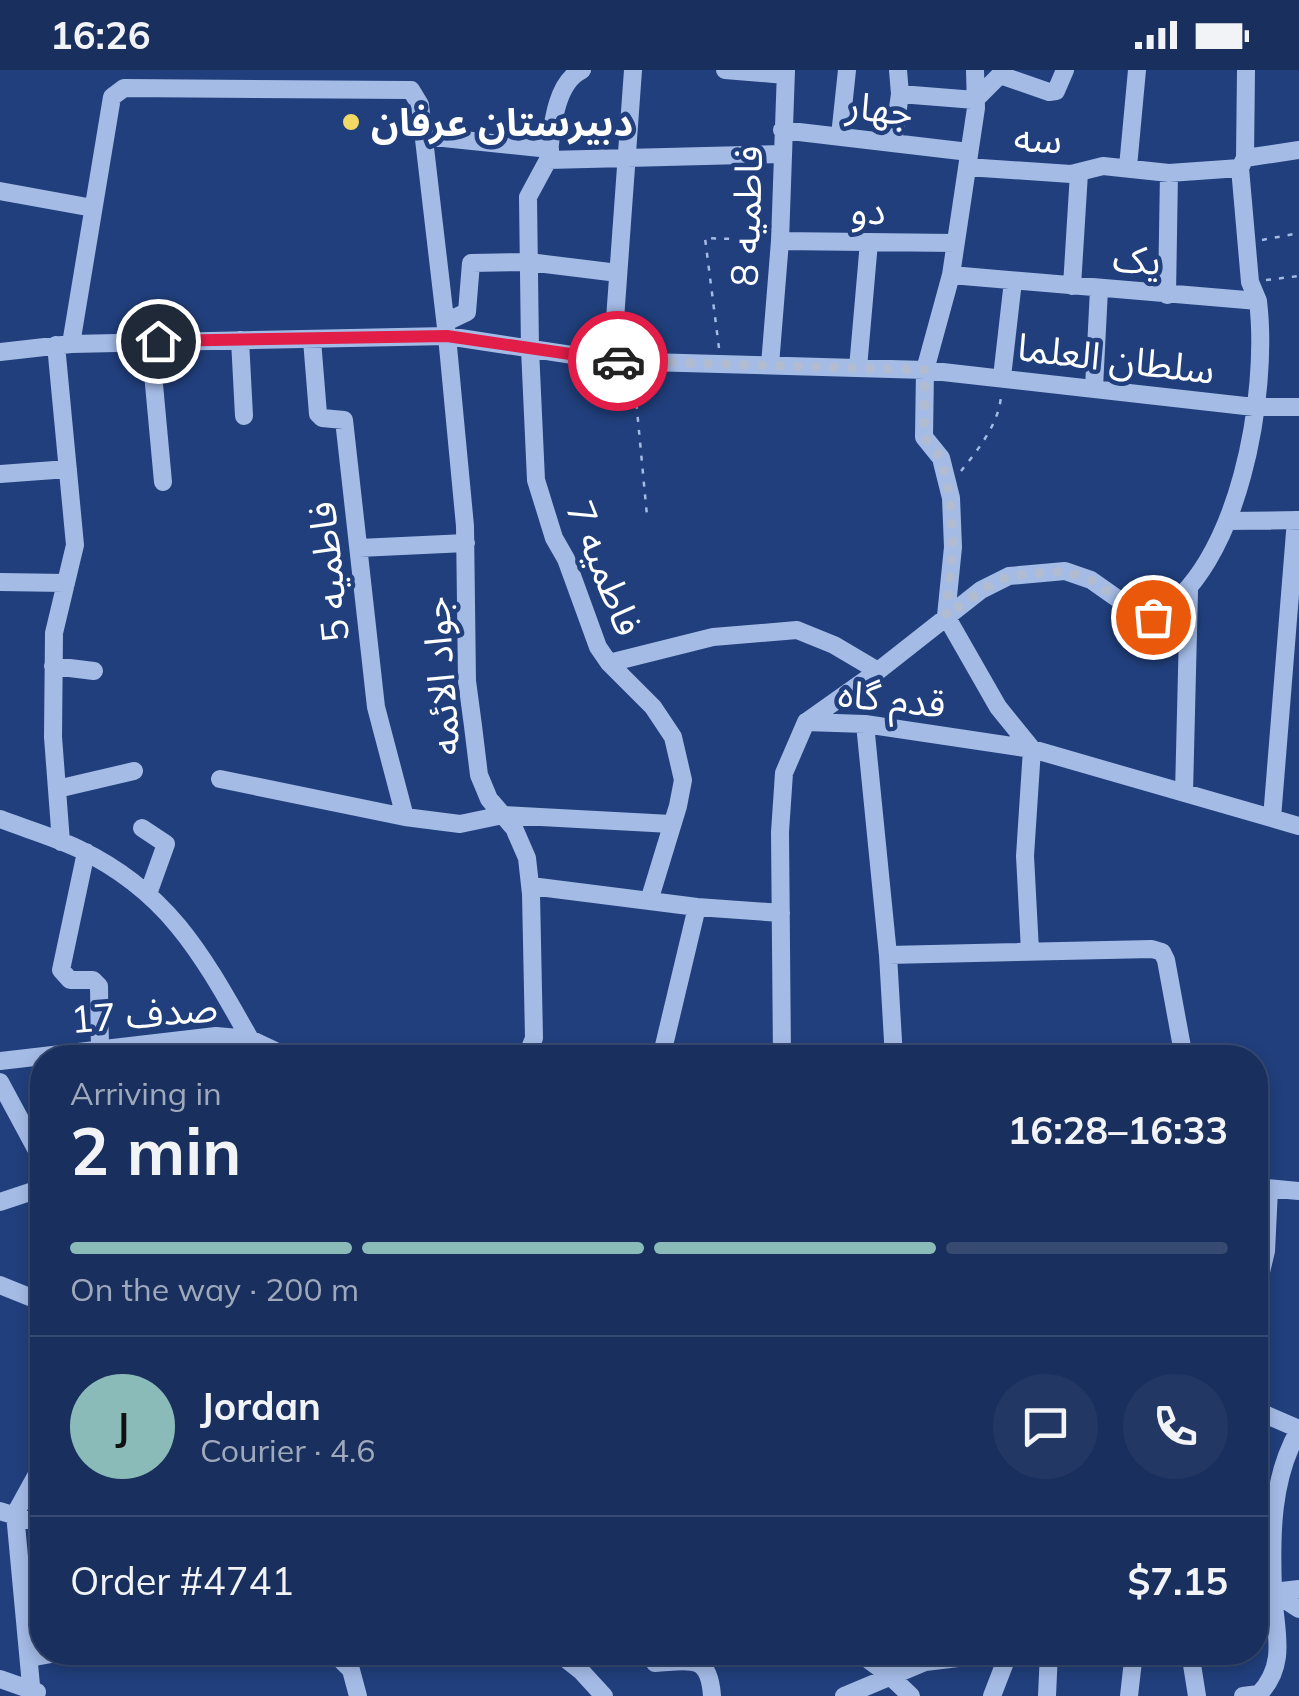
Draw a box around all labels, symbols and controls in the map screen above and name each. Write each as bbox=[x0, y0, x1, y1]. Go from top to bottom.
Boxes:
text: 16:26 bbox=[50, 11, 151, 59]
street label: جهار bbox=[843, 80, 916, 136]
place label: دبیرستان عرفان bbox=[371, 98, 633, 146]
marker: دبیرستان عرفان bbox=[340, 111, 362, 133]
street label: سه bbox=[1013, 113, 1063, 163]
street label: فاطمیه 8 bbox=[720, 145, 772, 287]
street label: دو bbox=[850, 186, 886, 234]
street label: یک bbox=[1111, 233, 1163, 285]
pin bbox=[116, 299, 201, 384]
courier bbox=[568, 311, 668, 411]
icon: home bbox=[131, 314, 186, 369]
street label: سلطان العلما bbox=[1015, 322, 1217, 394]
icon: car bbox=[591, 334, 646, 389]
street label: فاطمیه 7 bbox=[556, 494, 654, 642]
street label: فاطمیه 5 bbox=[297, 499, 359, 645]
pin bbox=[1111, 575, 1196, 660]
icon: bag bbox=[1126, 590, 1181, 645]
street label: جواد الائمه bbox=[411, 595, 469, 757]
street label: قدم گاه bbox=[835, 669, 948, 733]
street label: صدف 17 bbox=[68, 983, 220, 1043]
text: Arriving in bbox=[70, 1073, 222, 1113]
text: 16:28–16:33 bbox=[1008, 1106, 1228, 1154]
text: 2 min bbox=[70, 1110, 241, 1191]
text: On the way · 200 m bbox=[70, 1269, 359, 1309]
button: chat bbox=[993, 1374, 1098, 1479]
button: phone bbox=[1123, 1374, 1228, 1479]
text: Jordan bbox=[200, 1382, 321, 1430]
text: J bbox=[116, 1402, 129, 1450]
text: Courier · 4.6 bbox=[200, 1430, 376, 1470]
text: Order #4741 bbox=[70, 1557, 294, 1605]
text: $7.15 bbox=[1127, 1557, 1228, 1605]

